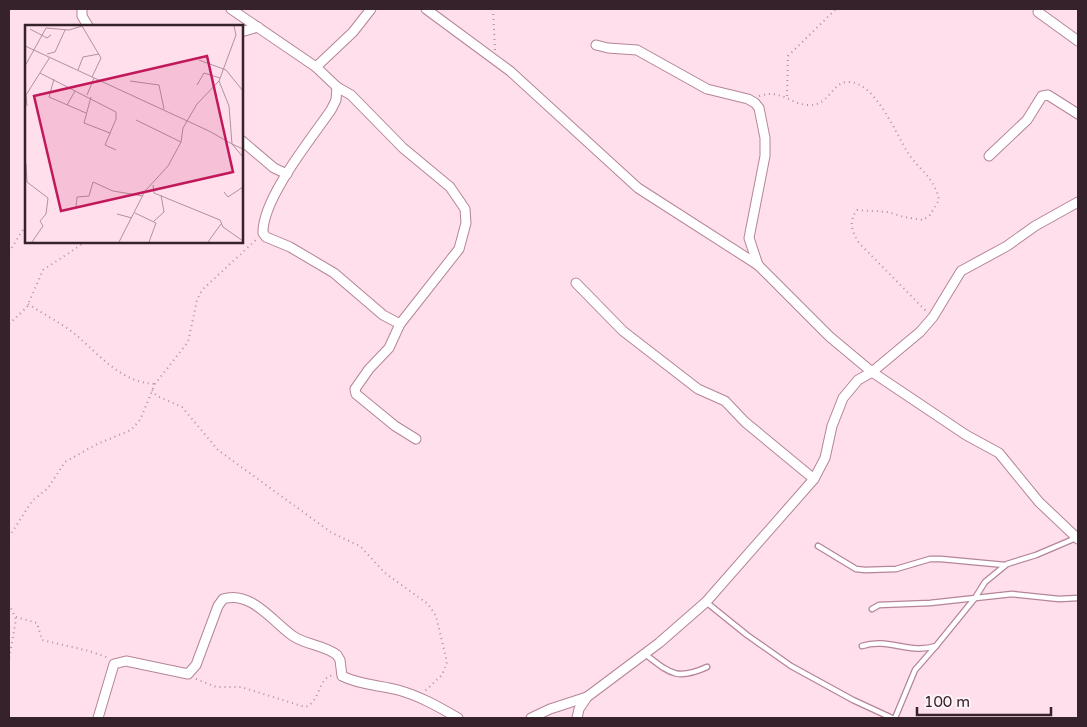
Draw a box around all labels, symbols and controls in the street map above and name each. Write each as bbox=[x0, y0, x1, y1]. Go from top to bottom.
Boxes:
inset map bbox=[25, 25, 242, 242]
scale bar bbox=[917, 684, 1051, 716]
text: 100 m bbox=[924, 693, 970, 711]

